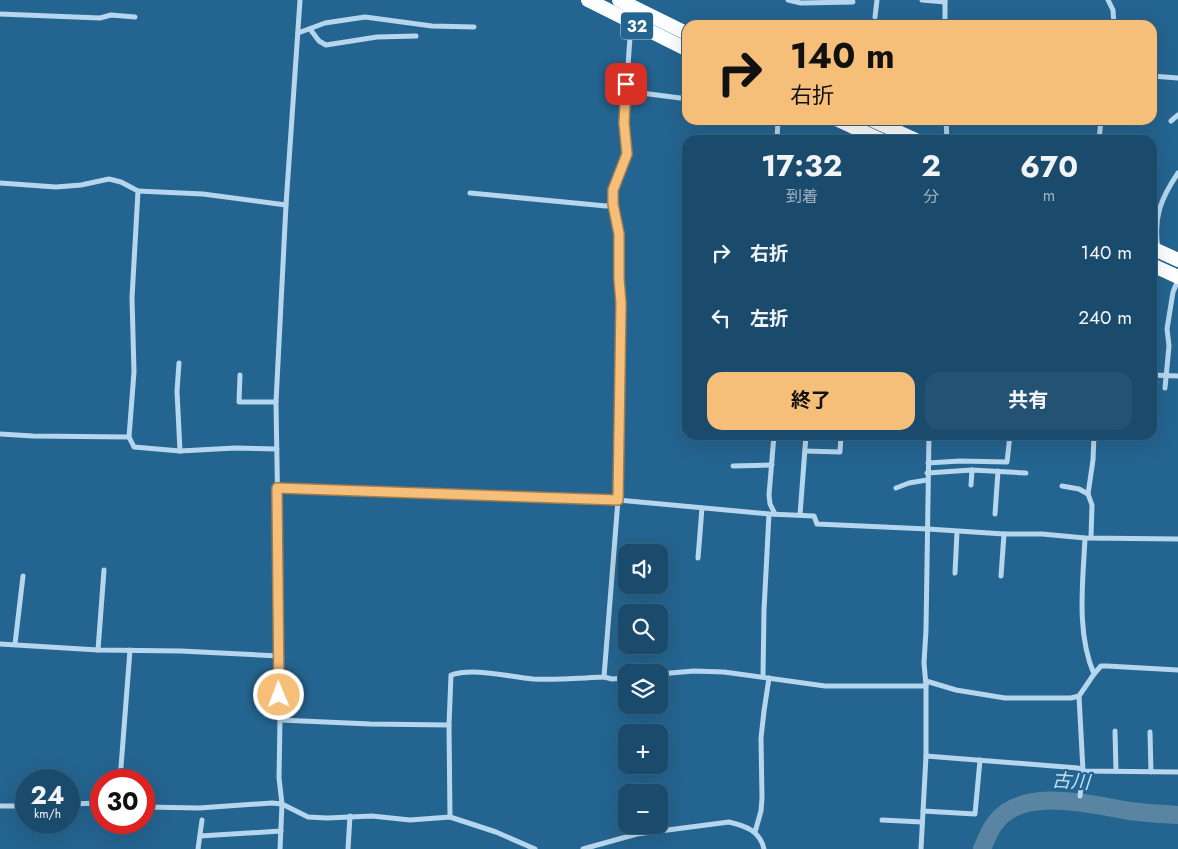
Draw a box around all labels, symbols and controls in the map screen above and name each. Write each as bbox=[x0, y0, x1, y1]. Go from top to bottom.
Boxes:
road number: 32 bbox=[621, 12, 653, 40]
text: 140 m bbox=[790, 31, 895, 81]
icon: right bbox=[707, 40, 772, 105]
pin bbox=[605, 63, 647, 105]
icon: arrive bbox=[612, 70, 640, 98]
text: 右折 bbox=[790, 79, 834, 111]
text: 17:32 bbox=[761, 144, 842, 187]
text: 2 bbox=[921, 144, 941, 187]
text: 670 bbox=[1020, 145, 1078, 188]
text: m bbox=[1043, 184, 1055, 207]
text: 到着 bbox=[786, 185, 818, 208]
text: 分 bbox=[923, 185, 939, 208]
icon: right bbox=[707, 239, 735, 267]
text: 140 m bbox=[1080, 239, 1132, 266]
text: 右折 bbox=[750, 240, 788, 267]
icon: left bbox=[707, 304, 735, 332]
text: 240 m bbox=[1078, 304, 1132, 331]
text: 左折 bbox=[750, 305, 788, 332]
button: 終了 bbox=[707, 372, 915, 430]
button: 共有 bbox=[925, 372, 1132, 430]
map controls bbox=[618, 544, 668, 834]
button: sound bbox=[618, 544, 668, 594]
button: search bbox=[618, 604, 668, 654]
button: layers bbox=[618, 664, 668, 714]
position arrow bbox=[252, 668, 304, 720]
button: + bbox=[618, 724, 668, 774]
water label: 古川 bbox=[1051, 766, 1093, 796]
speed limit sign: 30 bbox=[90, 769, 155, 834]
text: 24 bbox=[31, 777, 64, 813]
button: − bbox=[618, 784, 668, 834]
text: km/h bbox=[34, 805, 61, 823]

